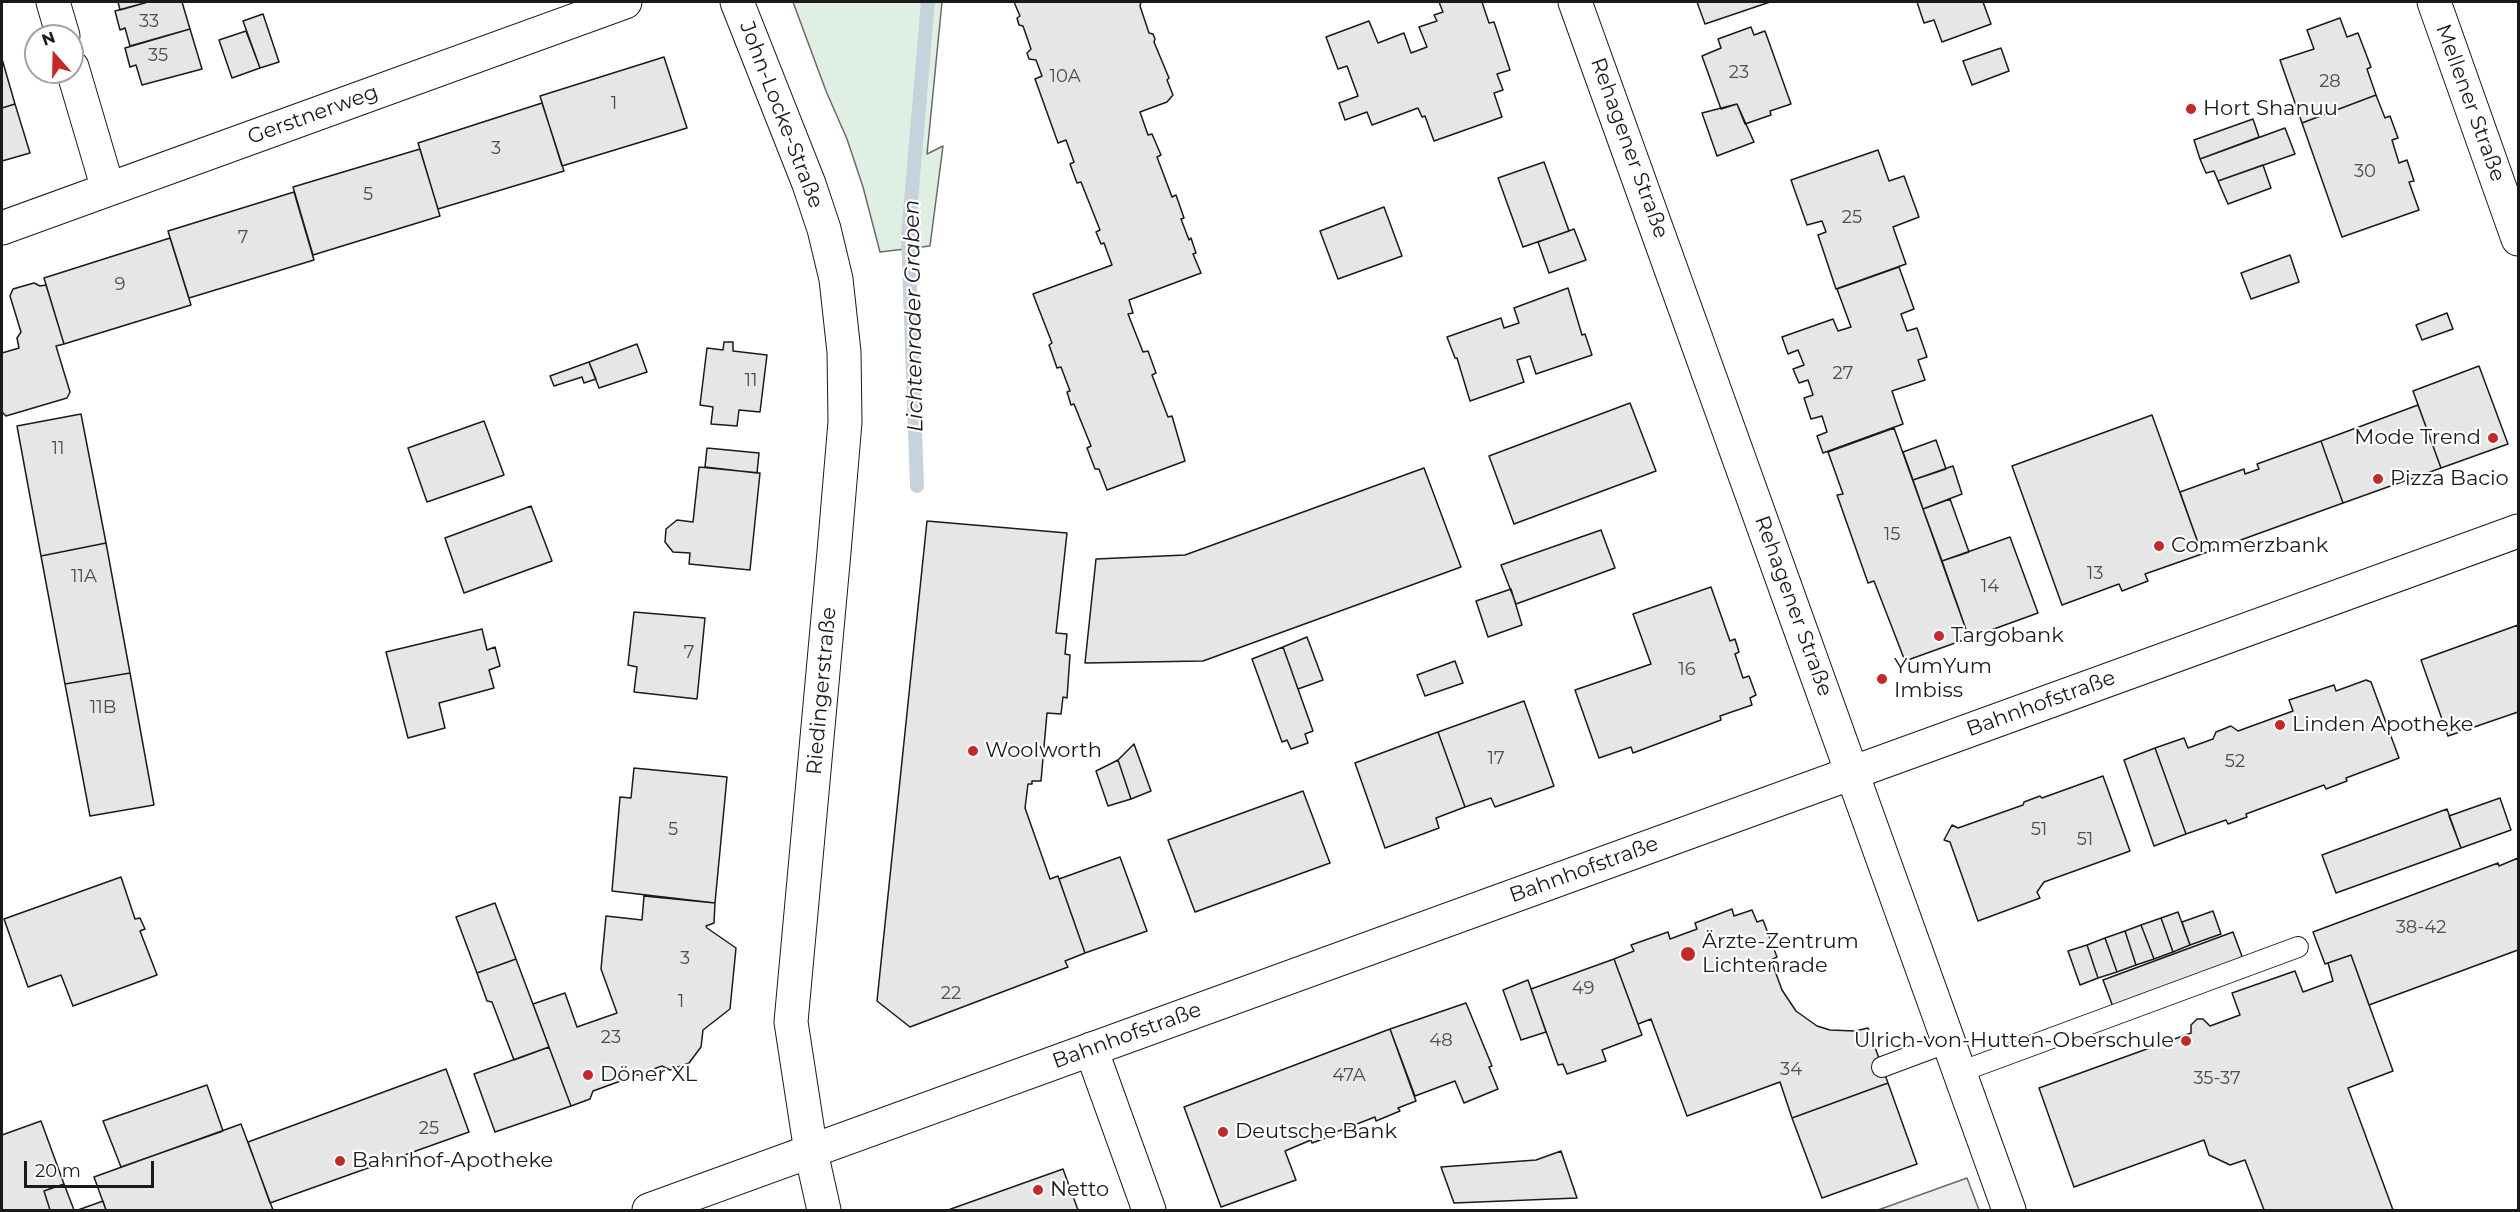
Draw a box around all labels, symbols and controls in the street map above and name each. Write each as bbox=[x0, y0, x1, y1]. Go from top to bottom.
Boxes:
house number: 33 bbox=[139, 11, 159, 33]
street label: John-Locke-Straße bbox=[734, 18, 828, 212]
street label: Mellener Straße bbox=[2430, 21, 2510, 185]
north arrow bbox=[24, 24, 84, 84]
text: N bbox=[39, 27, 58, 50]
house number: 35 bbox=[148, 45, 168, 67]
street label: Rehagener Straße bbox=[1585, 54, 1673, 242]
house number: 23 bbox=[1729, 62, 1749, 84]
house number: 10A bbox=[1049, 66, 1081, 88]
house number: 28 bbox=[2319, 71, 2341, 93]
street label: Gerstnerweg bbox=[244, 80, 382, 150]
house number: 1 bbox=[611, 93, 617, 115]
place label: Hort Shanuu bbox=[2203, 96, 2338, 122]
marker: Hort Shanuu bbox=[2184, 102, 2198, 116]
house number: 3 bbox=[491, 138, 501, 160]
house number: 30 bbox=[2354, 161, 2376, 183]
house number: 5 bbox=[363, 184, 373, 206]
water label: Lichtenrader Graben bbox=[899, 200, 929, 432]
house number: 25 bbox=[1842, 207, 1862, 229]
house number: 7 bbox=[238, 227, 248, 249]
house number: 9 bbox=[115, 274, 125, 296]
house number: 27 bbox=[1833, 363, 1853, 385]
house number: 11 bbox=[745, 370, 757, 392]
place label: Mode Trend bbox=[2354, 425, 2481, 451]
marker: Mode Trend bbox=[2486, 431, 2500, 445]
house number: 11 bbox=[52, 438, 64, 460]
place label: Pizza Bacio bbox=[2390, 466, 2509, 492]
marker: Pizza Bacio bbox=[2371, 472, 2385, 486]
street label: Rehagener Straße bbox=[1749, 512, 1837, 700]
house number: 15 bbox=[1884, 524, 1900, 546]
place label: Commerzbank bbox=[2171, 533, 2328, 559]
marker: Commerzbank bbox=[2152, 539, 2166, 553]
house number: 13 bbox=[2087, 563, 2103, 585]
house number: 11A bbox=[71, 566, 97, 588]
house number: 14 bbox=[1981, 576, 1999, 598]
street label: Riedingerstraße bbox=[802, 606, 842, 776]
place label: Targobank bbox=[1951, 623, 2064, 649]
marker: Targobank bbox=[1932, 629, 1946, 643]
house number: 7 bbox=[684, 642, 694, 664]
place label: YumYum Imbiss bbox=[1894, 654, 1992, 704]
house number: 16 bbox=[1678, 659, 1696, 681]
street label: Bahnhofstraße bbox=[1963, 665, 2119, 743]
marker: YumYum Imbiss bbox=[1875, 672, 1889, 686]
house number: 11B bbox=[90, 697, 116, 719]
place label: Linden Apotheke bbox=[2292, 712, 2474, 738]
marker: Linden Apotheke bbox=[2273, 718, 2287, 732]
place label: Woolworth bbox=[985, 738, 1102, 764]
marker: Woolworth bbox=[966, 744, 980, 758]
house number: 17 bbox=[1487, 748, 1505, 770]
house number: 52 bbox=[2225, 751, 2245, 773]
house number: 5 bbox=[668, 819, 678, 841]
house number: 51 bbox=[2031, 819, 2047, 841]
house number: 51 bbox=[2077, 829, 2093, 851]
street label: Bahnhofstraße bbox=[1506, 831, 1662, 909]
house number: 38-42 bbox=[2396, 917, 2446, 939]
place label: Ärzte-Zentrum Lichtenrade bbox=[1702, 929, 1859, 979]
marker: Ärzte-Zentrum Lichtenrade bbox=[1679, 945, 1697, 963]
house number: 3 bbox=[680, 948, 690, 970]
house number: 49 bbox=[1572, 978, 1594, 1000]
house number: 22 bbox=[941, 983, 961, 1005]
house number: 1 bbox=[678, 991, 684, 1013]
street label: Bahnhofstraße bbox=[1049, 997, 1205, 1075]
house number: 23 bbox=[601, 1027, 621, 1049]
place label: Ulrich-von-Hutten-Oberschule bbox=[1854, 1028, 2174, 1054]
house number: 48 bbox=[1429, 1030, 1453, 1052]
marker: Ulrich-von-Hutten-Oberschule bbox=[2179, 1034, 2193, 1048]
house number: 34 bbox=[1780, 1059, 1802, 1081]
place label: Döner XL bbox=[600, 1062, 697, 1088]
house number: 47A bbox=[1332, 1065, 1366, 1087]
marker: Döner XL bbox=[581, 1068, 595, 1082]
house number: 35-37 bbox=[2193, 1068, 2241, 1090]
house number: 25 bbox=[419, 1118, 439, 1140]
place label: Deutsche Bank bbox=[1235, 1119, 1397, 1145]
marker: Deutsche Bank bbox=[1216, 1125, 1230, 1139]
place label: Bahnhof-Apotheke bbox=[352, 1148, 553, 1174]
scale bar bbox=[27, 1149, 158, 1187]
marker: Bahnhof-Apotheke bbox=[333, 1154, 347, 1168]
text: 20 m bbox=[35, 1160, 81, 1182]
place label: Netto bbox=[1050, 1177, 1109, 1203]
marker: Netto bbox=[1031, 1183, 1045, 1197]

